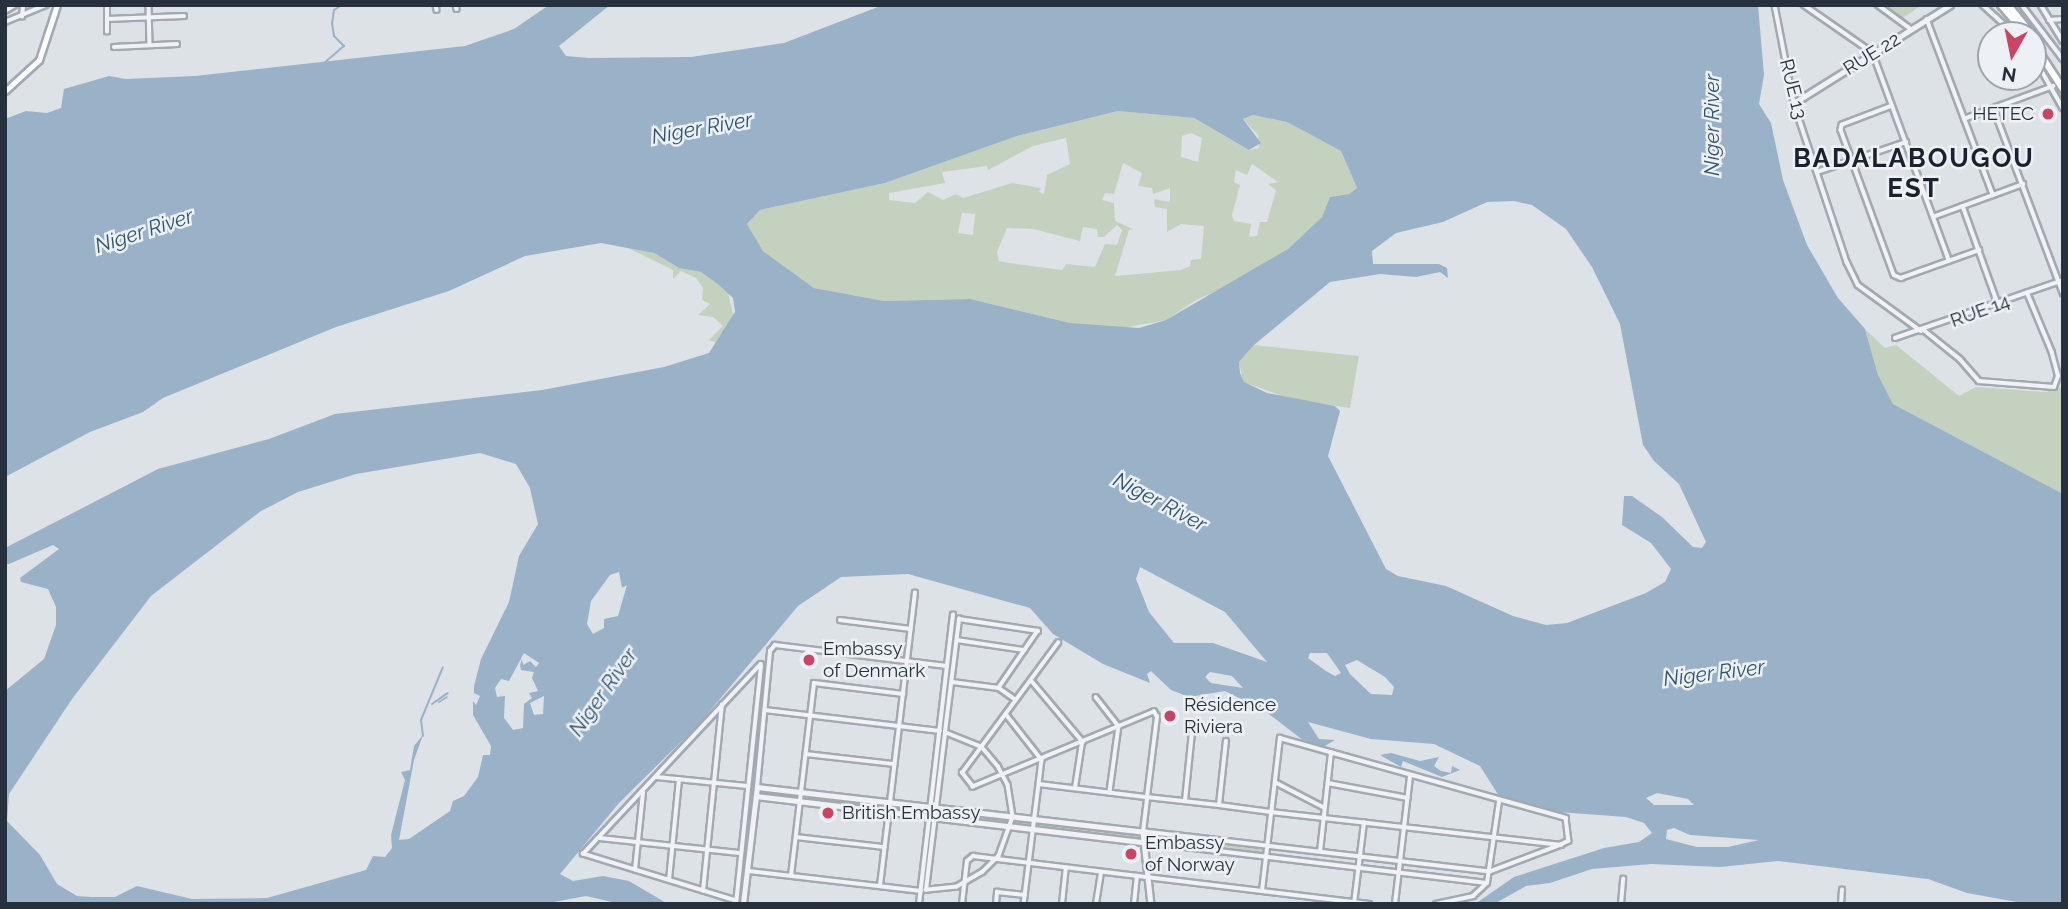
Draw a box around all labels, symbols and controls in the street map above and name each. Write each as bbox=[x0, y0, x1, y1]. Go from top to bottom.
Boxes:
north arrow bbox=[1977, 21, 2047, 91]
street label: RUE 22 bbox=[1839, 28, 1905, 80]
street label: RUE 13 bbox=[1775, 56, 1811, 122]
text: N bbox=[2000, 63, 2018, 87]
water label: Niger River bbox=[1699, 74, 1725, 176]
place label: HETEC bbox=[1972, 103, 2034, 125]
marker: HETEC bbox=[2040, 106, 2056, 122]
water label: Niger River bbox=[649, 107, 755, 149]
district label: BADALABOUGOU EST bbox=[1795, 143, 2033, 204]
water label: Niger River bbox=[91, 203, 197, 259]
street label: RUE 14 bbox=[1947, 290, 2013, 332]
water label: Niger River bbox=[1109, 467, 1211, 537]
place label: Embassy of Denmark bbox=[823, 638, 926, 682]
water label: Niger River bbox=[563, 643, 643, 741]
marker: Embassy of Denmark bbox=[801, 652, 817, 668]
water label: Niger River bbox=[1662, 654, 1766, 692]
place label: Résidence Riviera bbox=[1184, 694, 1276, 738]
marker: Résidence Riviera bbox=[1162, 708, 1178, 724]
place label: British Embassy bbox=[842, 802, 981, 824]
marker: British Embassy bbox=[820, 805, 836, 821]
place label: Embassy of Norway bbox=[1145, 832, 1235, 876]
marker: Embassy of Norway bbox=[1123, 846, 1139, 862]

